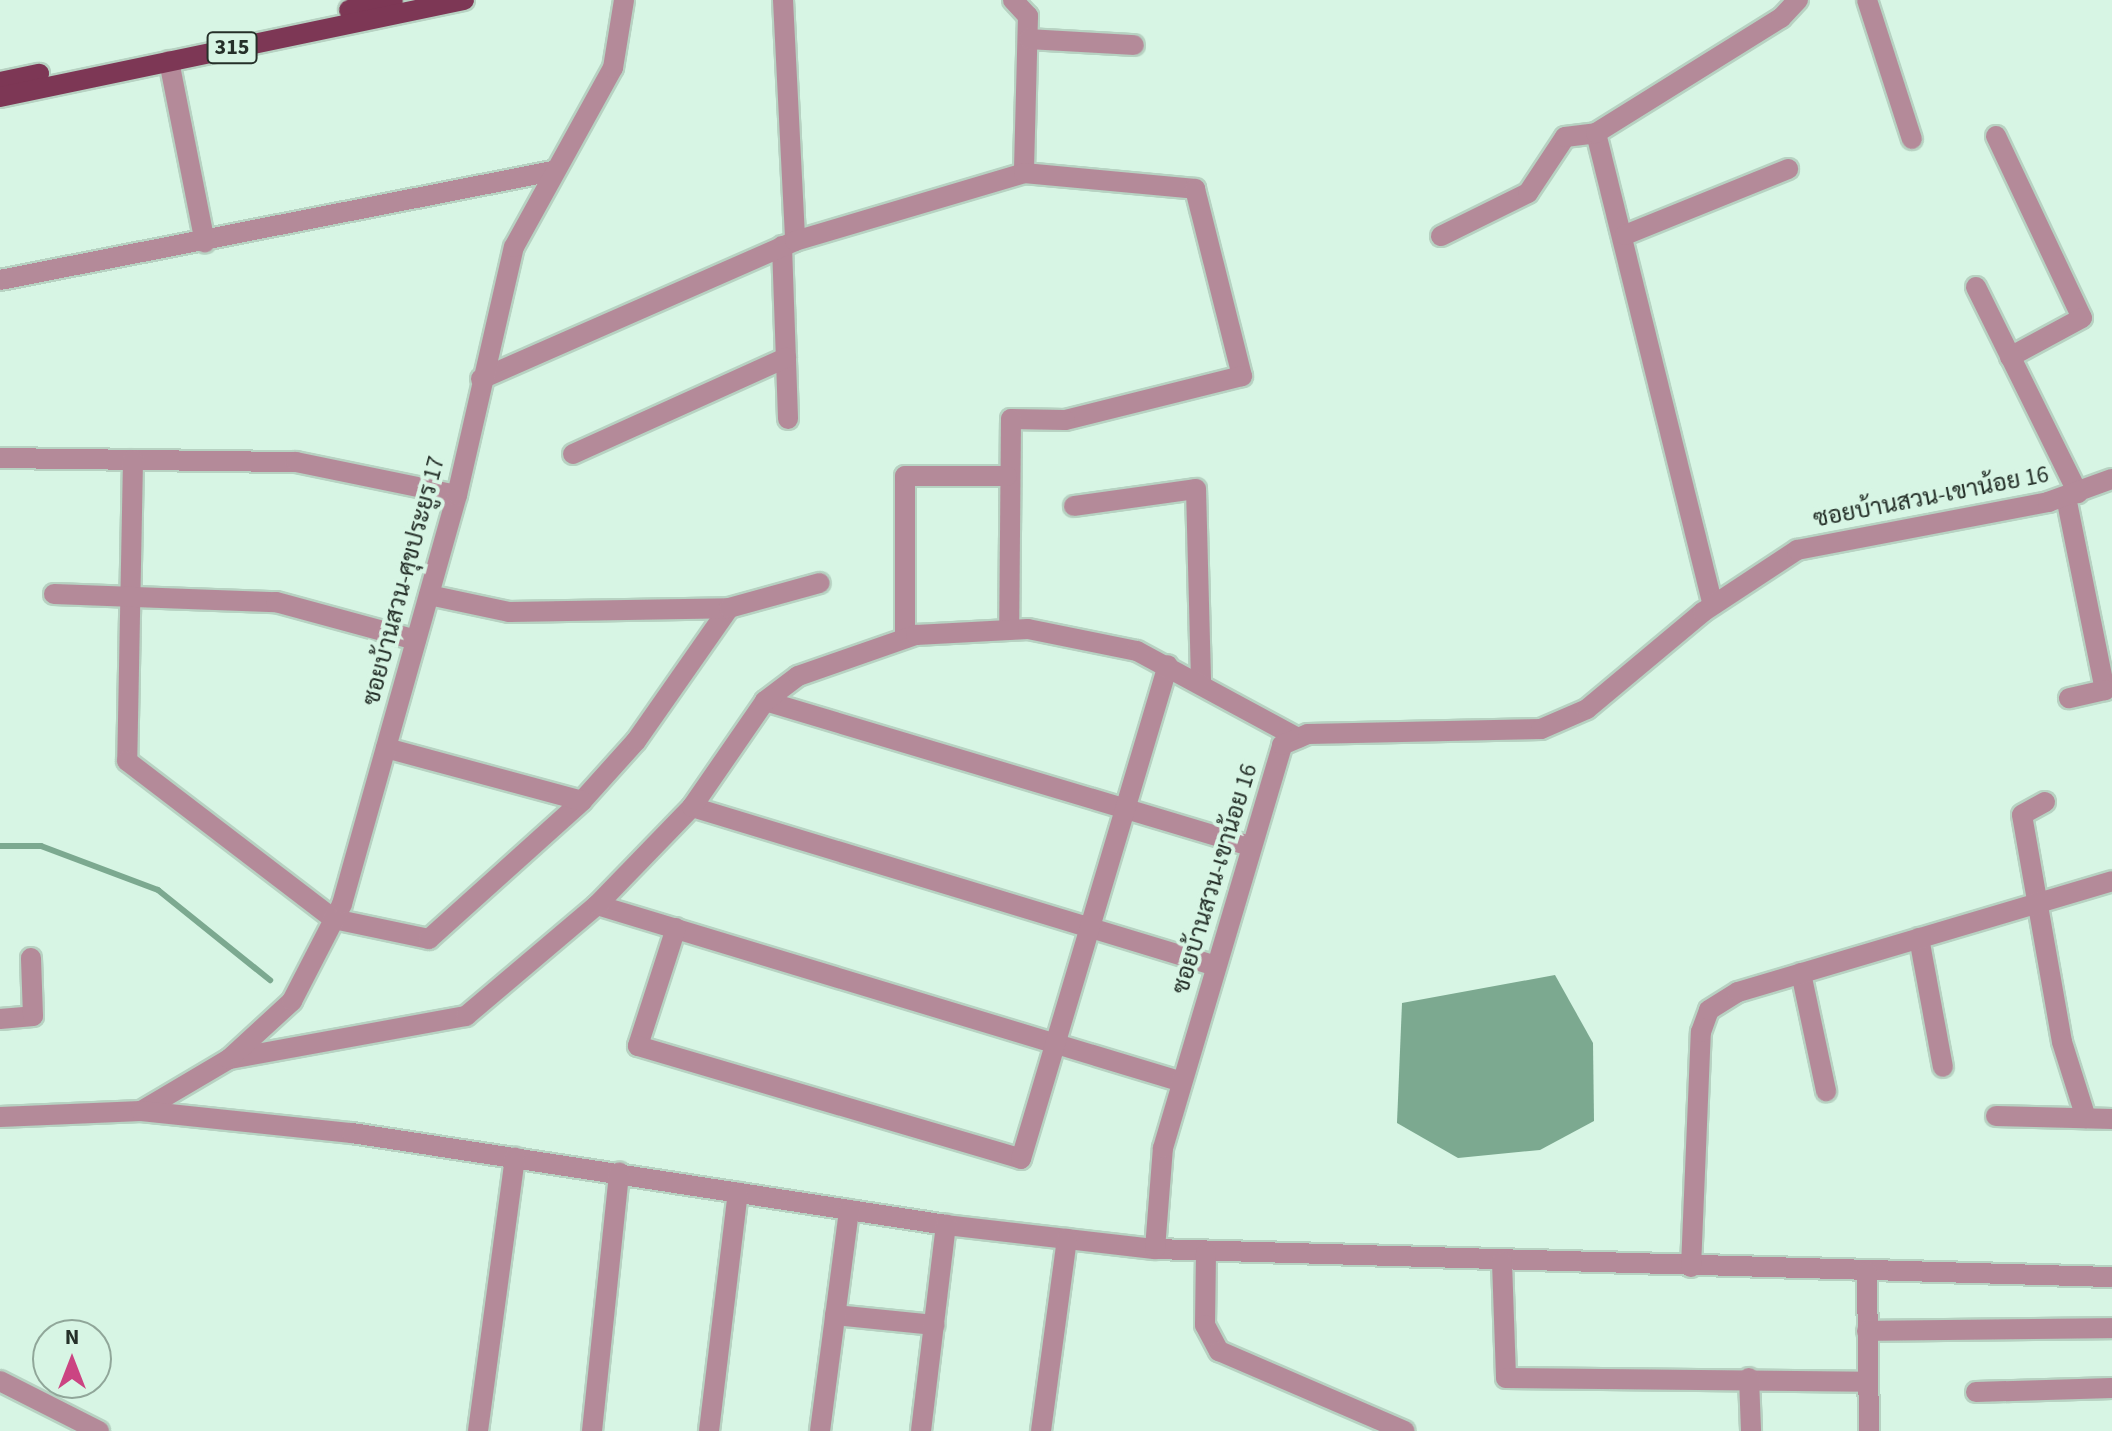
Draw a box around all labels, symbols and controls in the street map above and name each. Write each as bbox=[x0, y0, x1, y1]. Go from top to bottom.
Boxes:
road number: 315 bbox=[206, 30, 258, 66]
street label: ซอยบ้านสวน-ศุขประยูร 17 bbox=[357, 453, 451, 709]
street label: ซอยบ้านสวน-เขาน้อย 16 bbox=[1811, 460, 2051, 534]
street label: ซอยบ้านสวน-เขาน้อย 16 bbox=[1166, 760, 1264, 998]
north arrow bbox=[32, 1319, 112, 1399]
text: N bbox=[65, 1321, 79, 1353]

